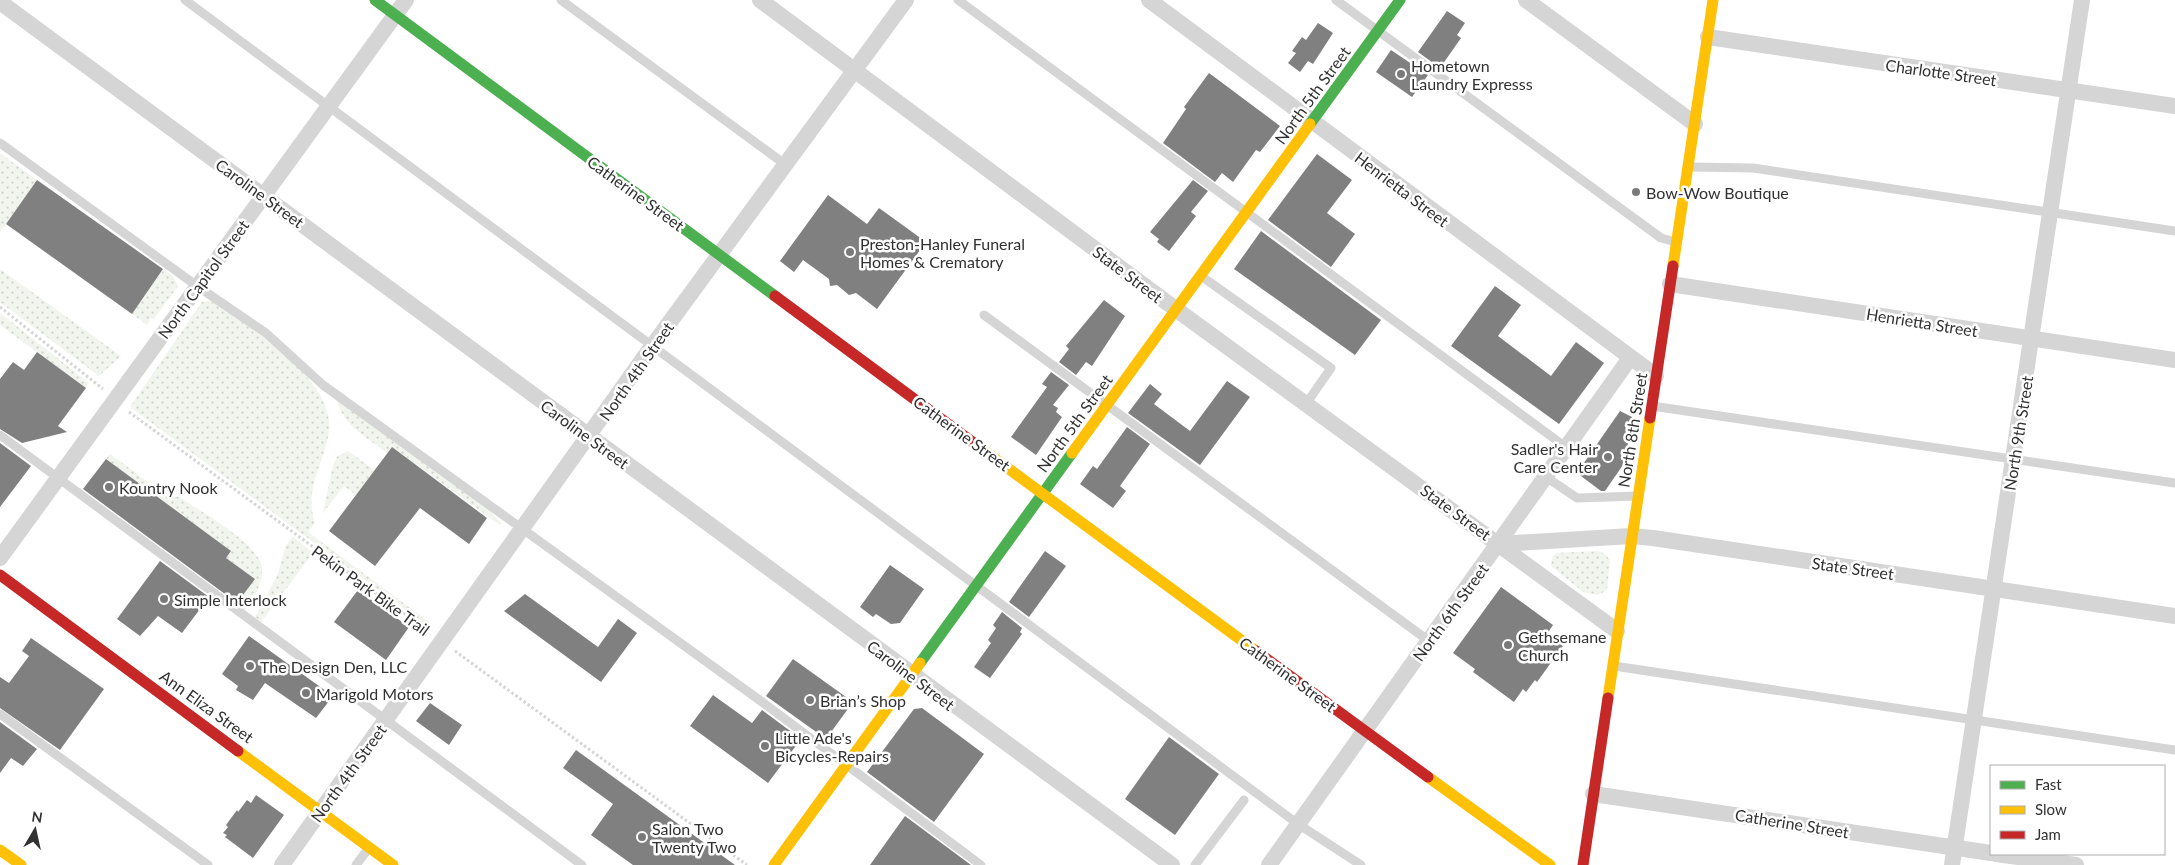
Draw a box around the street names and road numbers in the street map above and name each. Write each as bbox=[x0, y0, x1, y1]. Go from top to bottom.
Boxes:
street label: North 5th Street bbox=[1270, 42, 1354, 147]
street label: Charlotte Street bbox=[1884, 55, 1998, 89]
street label: Henrietta Street bbox=[1351, 148, 1453, 231]
street label: Catherine Street bbox=[584, 152, 688, 235]
street label: Caroline Street bbox=[212, 155, 308, 232]
street label: North Capitol Street bbox=[154, 216, 253, 342]
street label: State Street bbox=[1089, 242, 1167, 306]
street label: Henrietta Street bbox=[1865, 304, 1979, 340]
street label: North 4th Street bbox=[595, 318, 677, 424]
street label: North 5th Street bbox=[1032, 370, 1116, 475]
street label: North 8th Street bbox=[1614, 371, 1650, 489]
street label: North 9th Street bbox=[2000, 374, 2036, 492]
street label: Catherine Street bbox=[910, 392, 1014, 475]
street label: Caroline Street bbox=[537, 396, 633, 473]
street label: State Street bbox=[1417, 480, 1495, 544]
street label: Pekin Park Bike Trail bbox=[309, 541, 433, 639]
street label: State Street bbox=[1811, 553, 1895, 583]
street label: North 6th Street bbox=[1408, 559, 1492, 664]
street label: Catherine Street bbox=[1236, 633, 1340, 716]
street label: Caroline Street bbox=[864, 636, 959, 714]
street label: Ann Eliza Street bbox=[157, 666, 258, 746]
street label: North 4th Street bbox=[306, 720, 390, 825]
street label: Catherine Street bbox=[1734, 805, 1850, 841]

